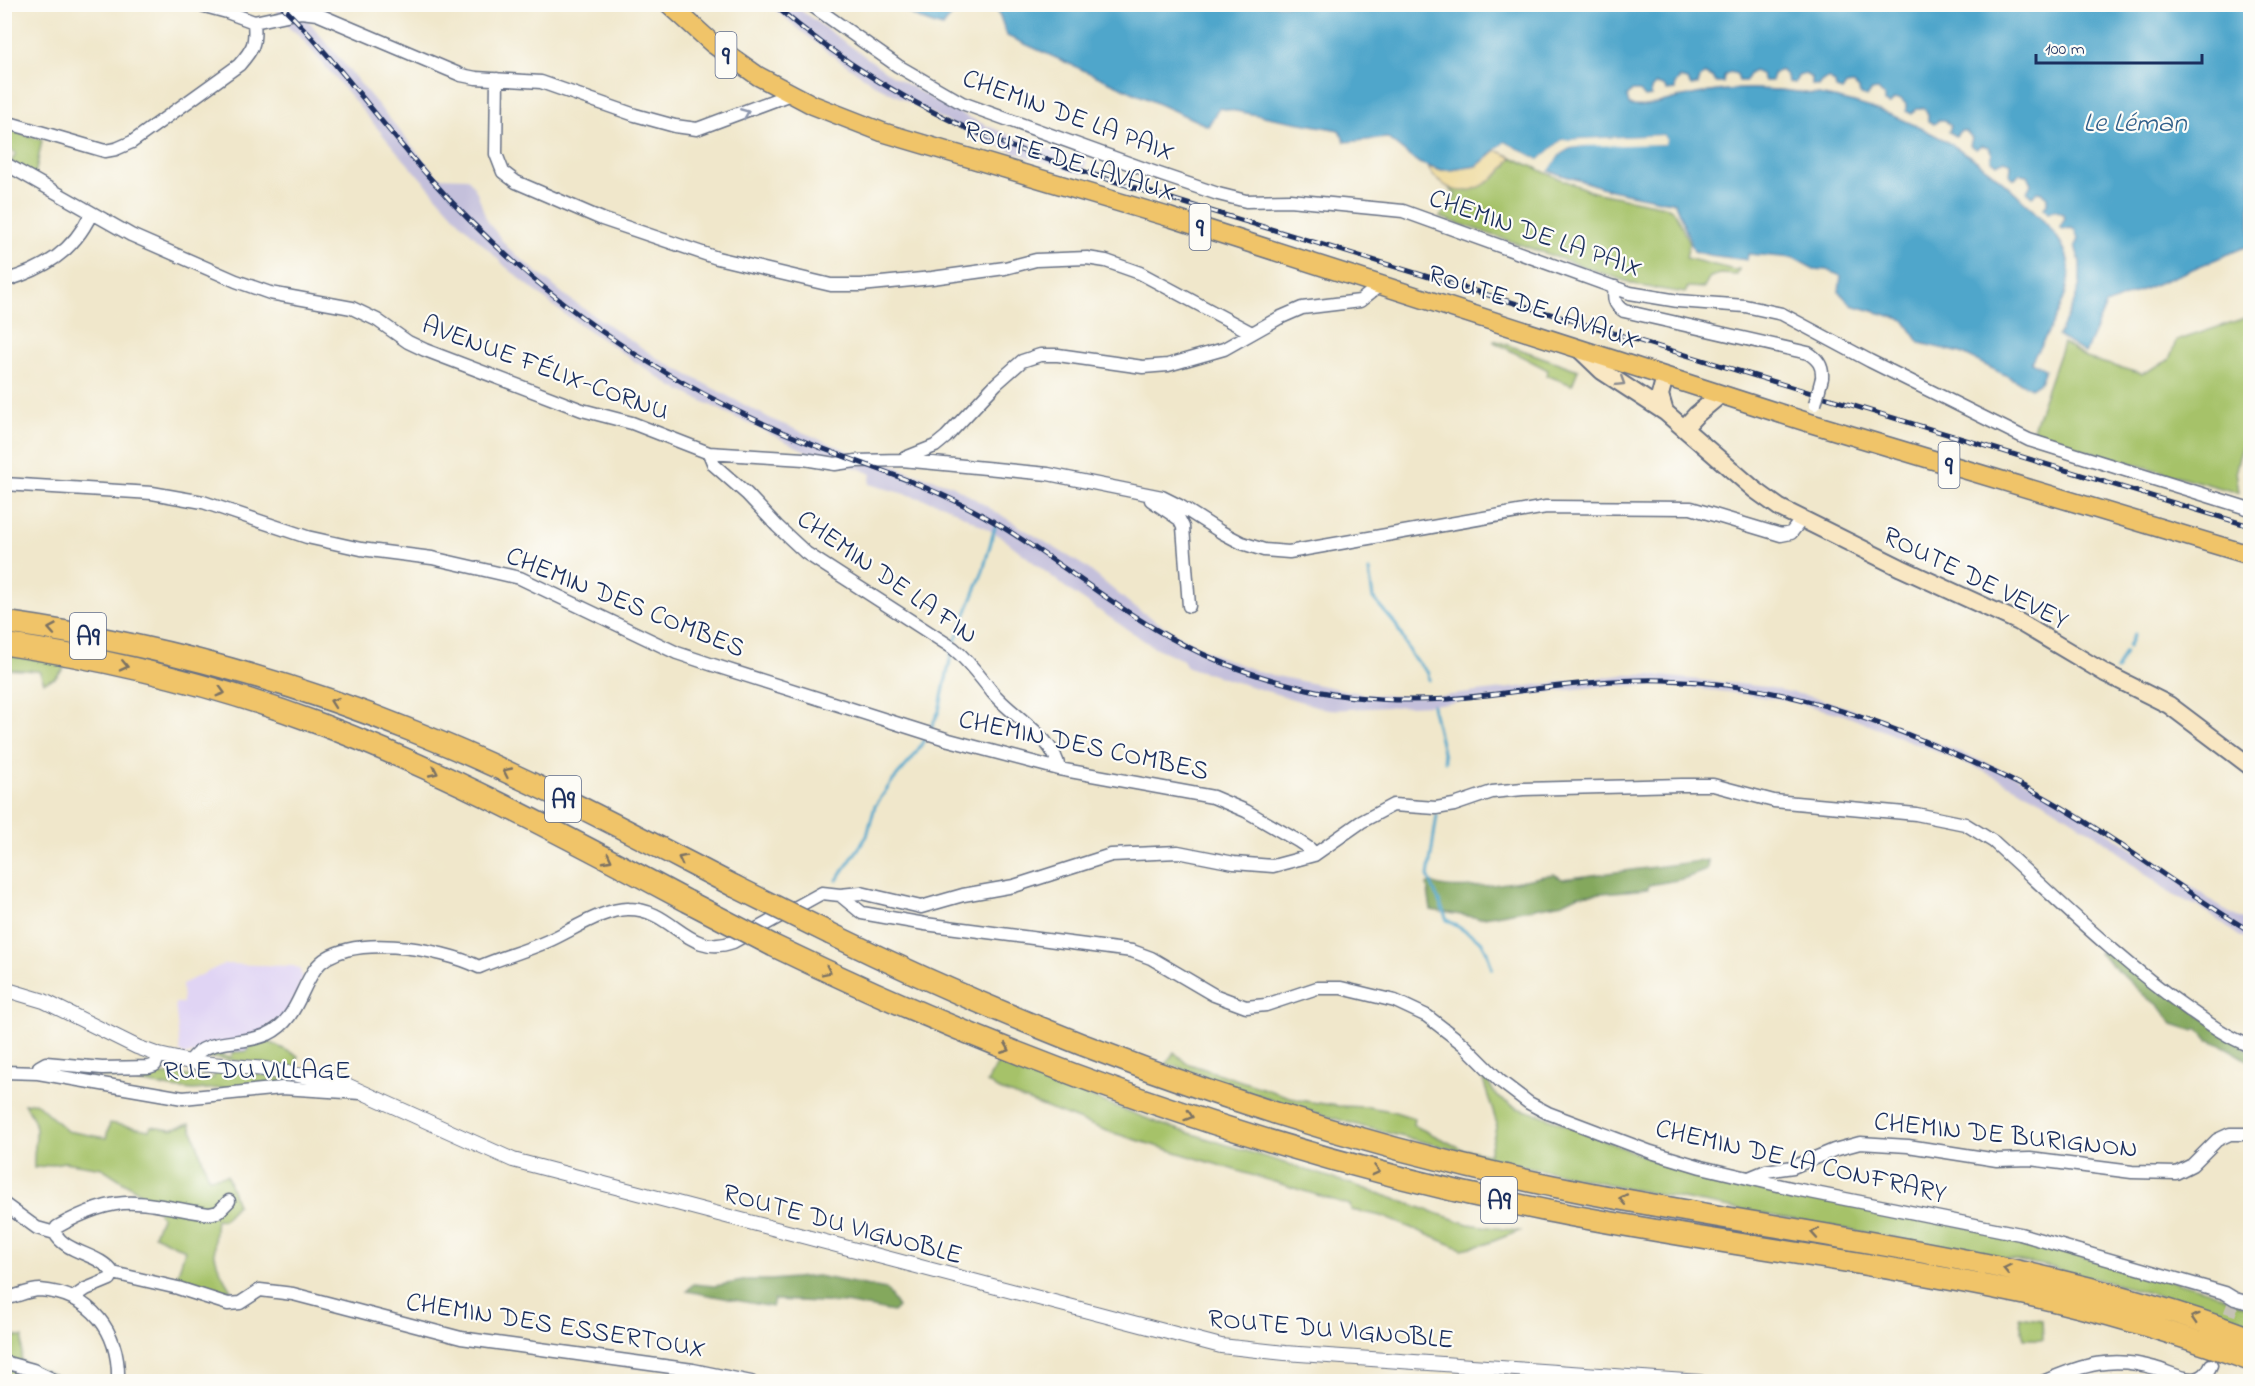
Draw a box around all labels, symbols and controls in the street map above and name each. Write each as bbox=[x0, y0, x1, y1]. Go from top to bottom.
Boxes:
scale bar bbox=[2036, 27, 2202, 65]
road number: 9 bbox=[716, 32, 736, 78]
text: 100 m bbox=[2045, 37, 2085, 63]
street label: CHEMIN DE LA PAIX bbox=[956, 60, 1180, 173]
water label: Le Léman bbox=[2083, 104, 2188, 145]
one-way arrow bbox=[738, 108, 749, 120]
street label: ROUTE DE LAVAUX bbox=[958, 112, 1180, 213]
street label: CHEMIN DE LA PAIX bbox=[1423, 180, 1647, 289]
road number: 9 bbox=[1190, 204, 1210, 250]
street label: ROUTE DE LAVAUX bbox=[1423, 256, 1644, 361]
street label: AVENUE FÉLIX-CORNU bbox=[416, 307, 674, 432]
one-way arrow bbox=[1615, 375, 1625, 387]
road number: 9 bbox=[1938, 442, 1960, 488]
street label: CHEMIN DE LA FIN bbox=[788, 501, 985, 655]
street label: ROUTE DE VEVEY bbox=[1876, 517, 2075, 641]
street label: CHEMIN DES COMBES bbox=[500, 538, 751, 669]
road number: A9 bbox=[70, 613, 106, 659]
one-way arrow bbox=[47, 623, 57, 636]
one-way arrow bbox=[119, 659, 129, 672]
one-way arrow bbox=[216, 684, 226, 697]
one-way arrow bbox=[329, 696, 339, 709]
street label: CHEMIN DES COMBES bbox=[955, 701, 1212, 792]
one-way arrow bbox=[428, 764, 439, 776]
one-way arrow bbox=[503, 767, 514, 779]
road number: A9 bbox=[545, 776, 581, 822]
one-way arrow bbox=[602, 852, 613, 863]
one-way arrow bbox=[677, 855, 688, 866]
one-way arrow bbox=[821, 964, 832, 976]
one-way arrow bbox=[1000, 1042, 1011, 1054]
street label: RUE DU VILLAGE bbox=[163, 1052, 351, 1091]
street label: CHEMIN DE BURIGNON bbox=[1872, 1103, 2140, 1170]
one-way arrow bbox=[1183, 1108, 1194, 1121]
street label: CHEMIN DE LA CONFRARY bbox=[1651, 1110, 1950, 1215]
one-way arrow bbox=[1370, 1164, 1381, 1176]
street label: ROUTE DU VIGNOBLE bbox=[718, 1175, 967, 1276]
road number: A9 bbox=[1481, 1177, 1517, 1223]
one-way arrow bbox=[1619, 1193, 1629, 1206]
one-way arrow bbox=[1811, 1227, 1821, 1240]
one-way arrow bbox=[2002, 1263, 2012, 1276]
street label: CHEMIN DES ESSERTOUX bbox=[403, 1284, 708, 1369]
street label: ROUTE DU VIGNOBLE bbox=[1206, 1300, 1455, 1361]
one-way arrow bbox=[2190, 1313, 2201, 1326]

